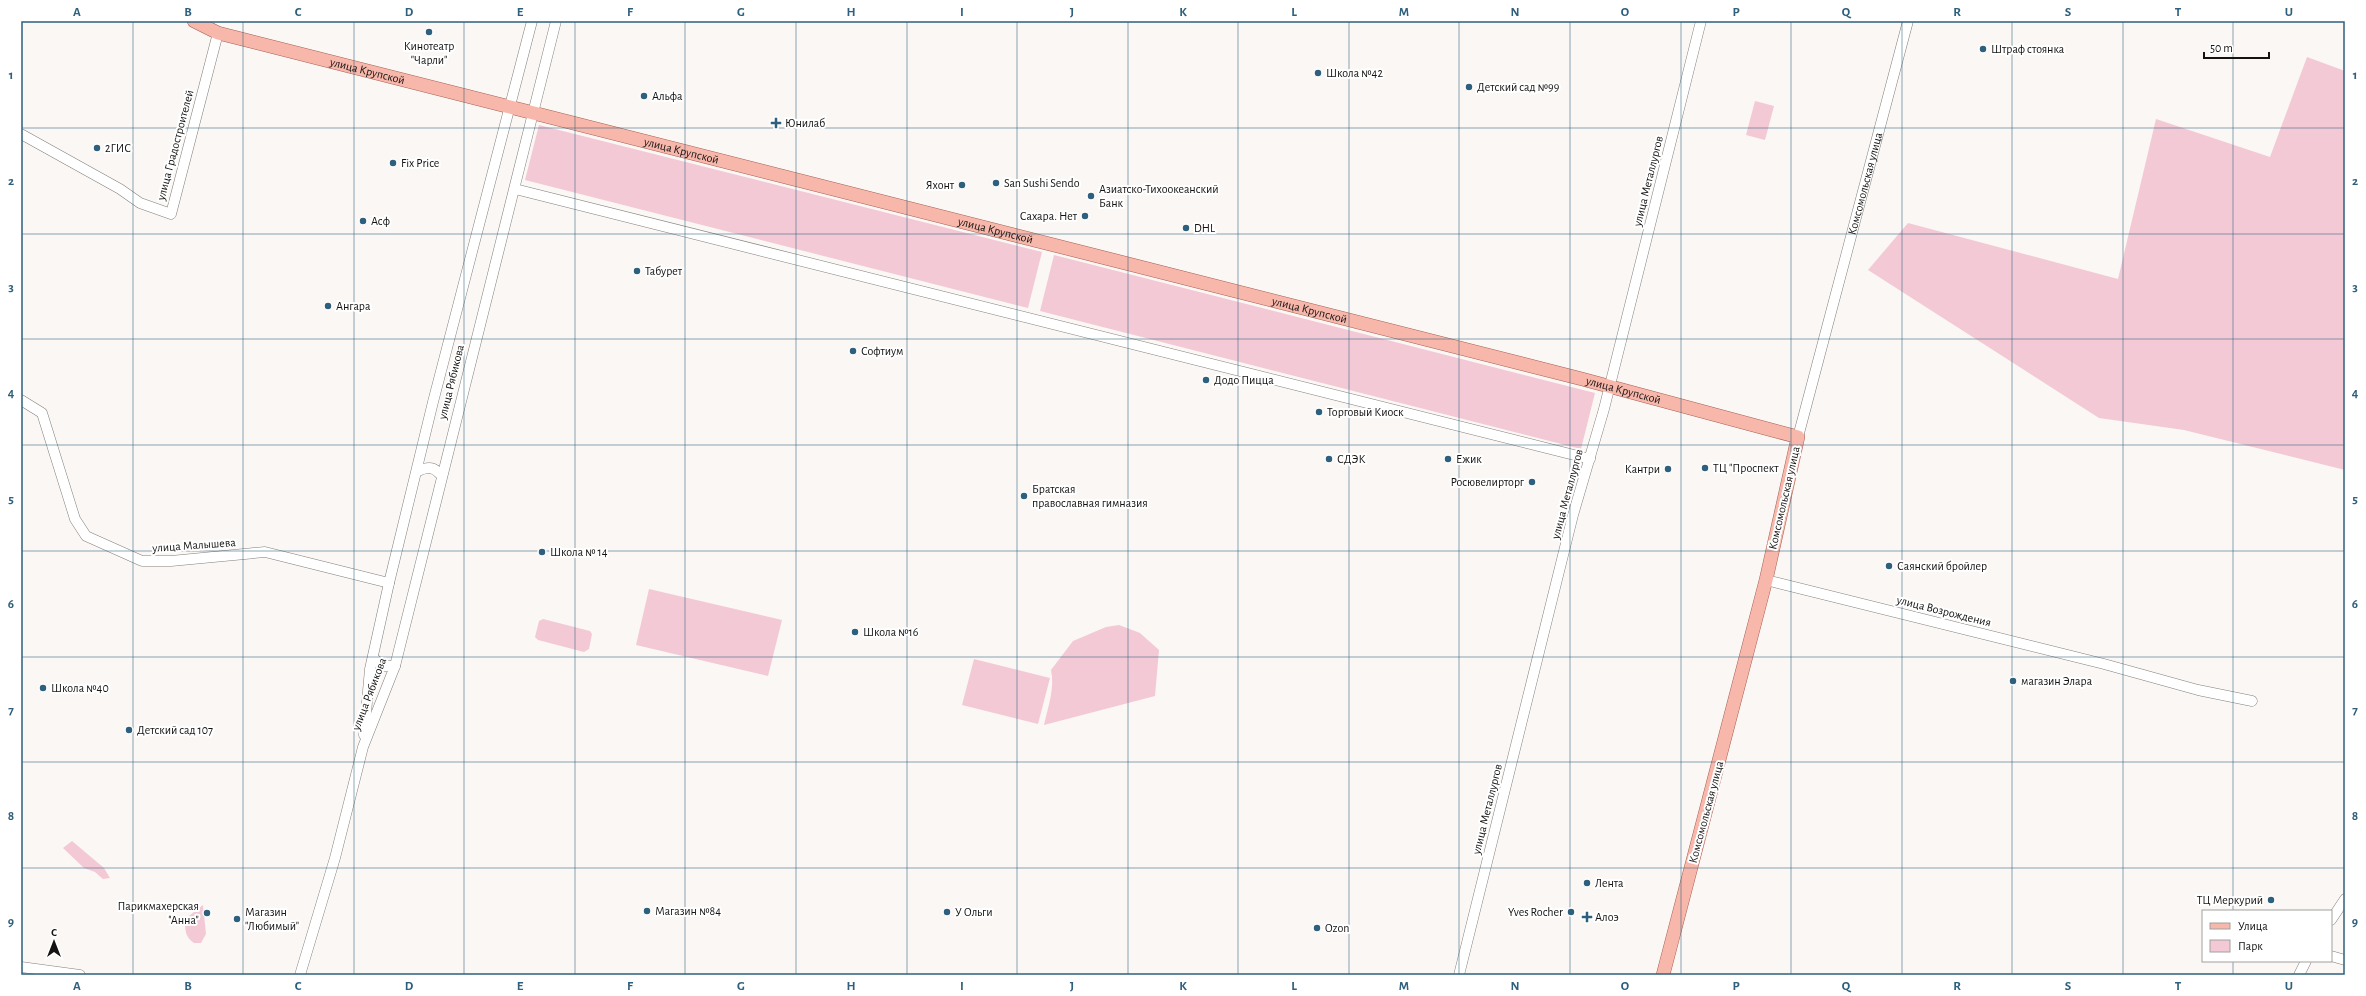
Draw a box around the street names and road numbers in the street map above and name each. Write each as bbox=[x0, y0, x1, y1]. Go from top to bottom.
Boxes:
street label: улица Крупской bbox=[327, 55, 406, 86]
street label: улица Градостроителей bbox=[154, 89, 196, 203]
street label: Комсомольская улица bbox=[1846, 131, 1884, 236]
street label: улица Металлургов bbox=[1631, 134, 1666, 229]
street label: улица Крупской bbox=[642, 135, 720, 166]
street label: улица Крупской bbox=[956, 215, 1034, 246]
street label: улица Крупской bbox=[1270, 294, 1348, 325]
street label: улица Рябикова bbox=[436, 343, 467, 422]
street label: улица Крупской bbox=[1584, 374, 1662, 406]
street label: Комсомольская улица bbox=[1766, 445, 1803, 551]
street label: улица Металлургов bbox=[1549, 447, 1586, 542]
street label: улица Малышева bbox=[151, 536, 237, 555]
street label: улица Возрождения bbox=[1894, 593, 1992, 630]
street label: улица Рябикова bbox=[349, 656, 389, 733]
street label: Комсомольская улица bbox=[1687, 759, 1727, 865]
street label: улица Металлургов bbox=[1470, 762, 1505, 857]

